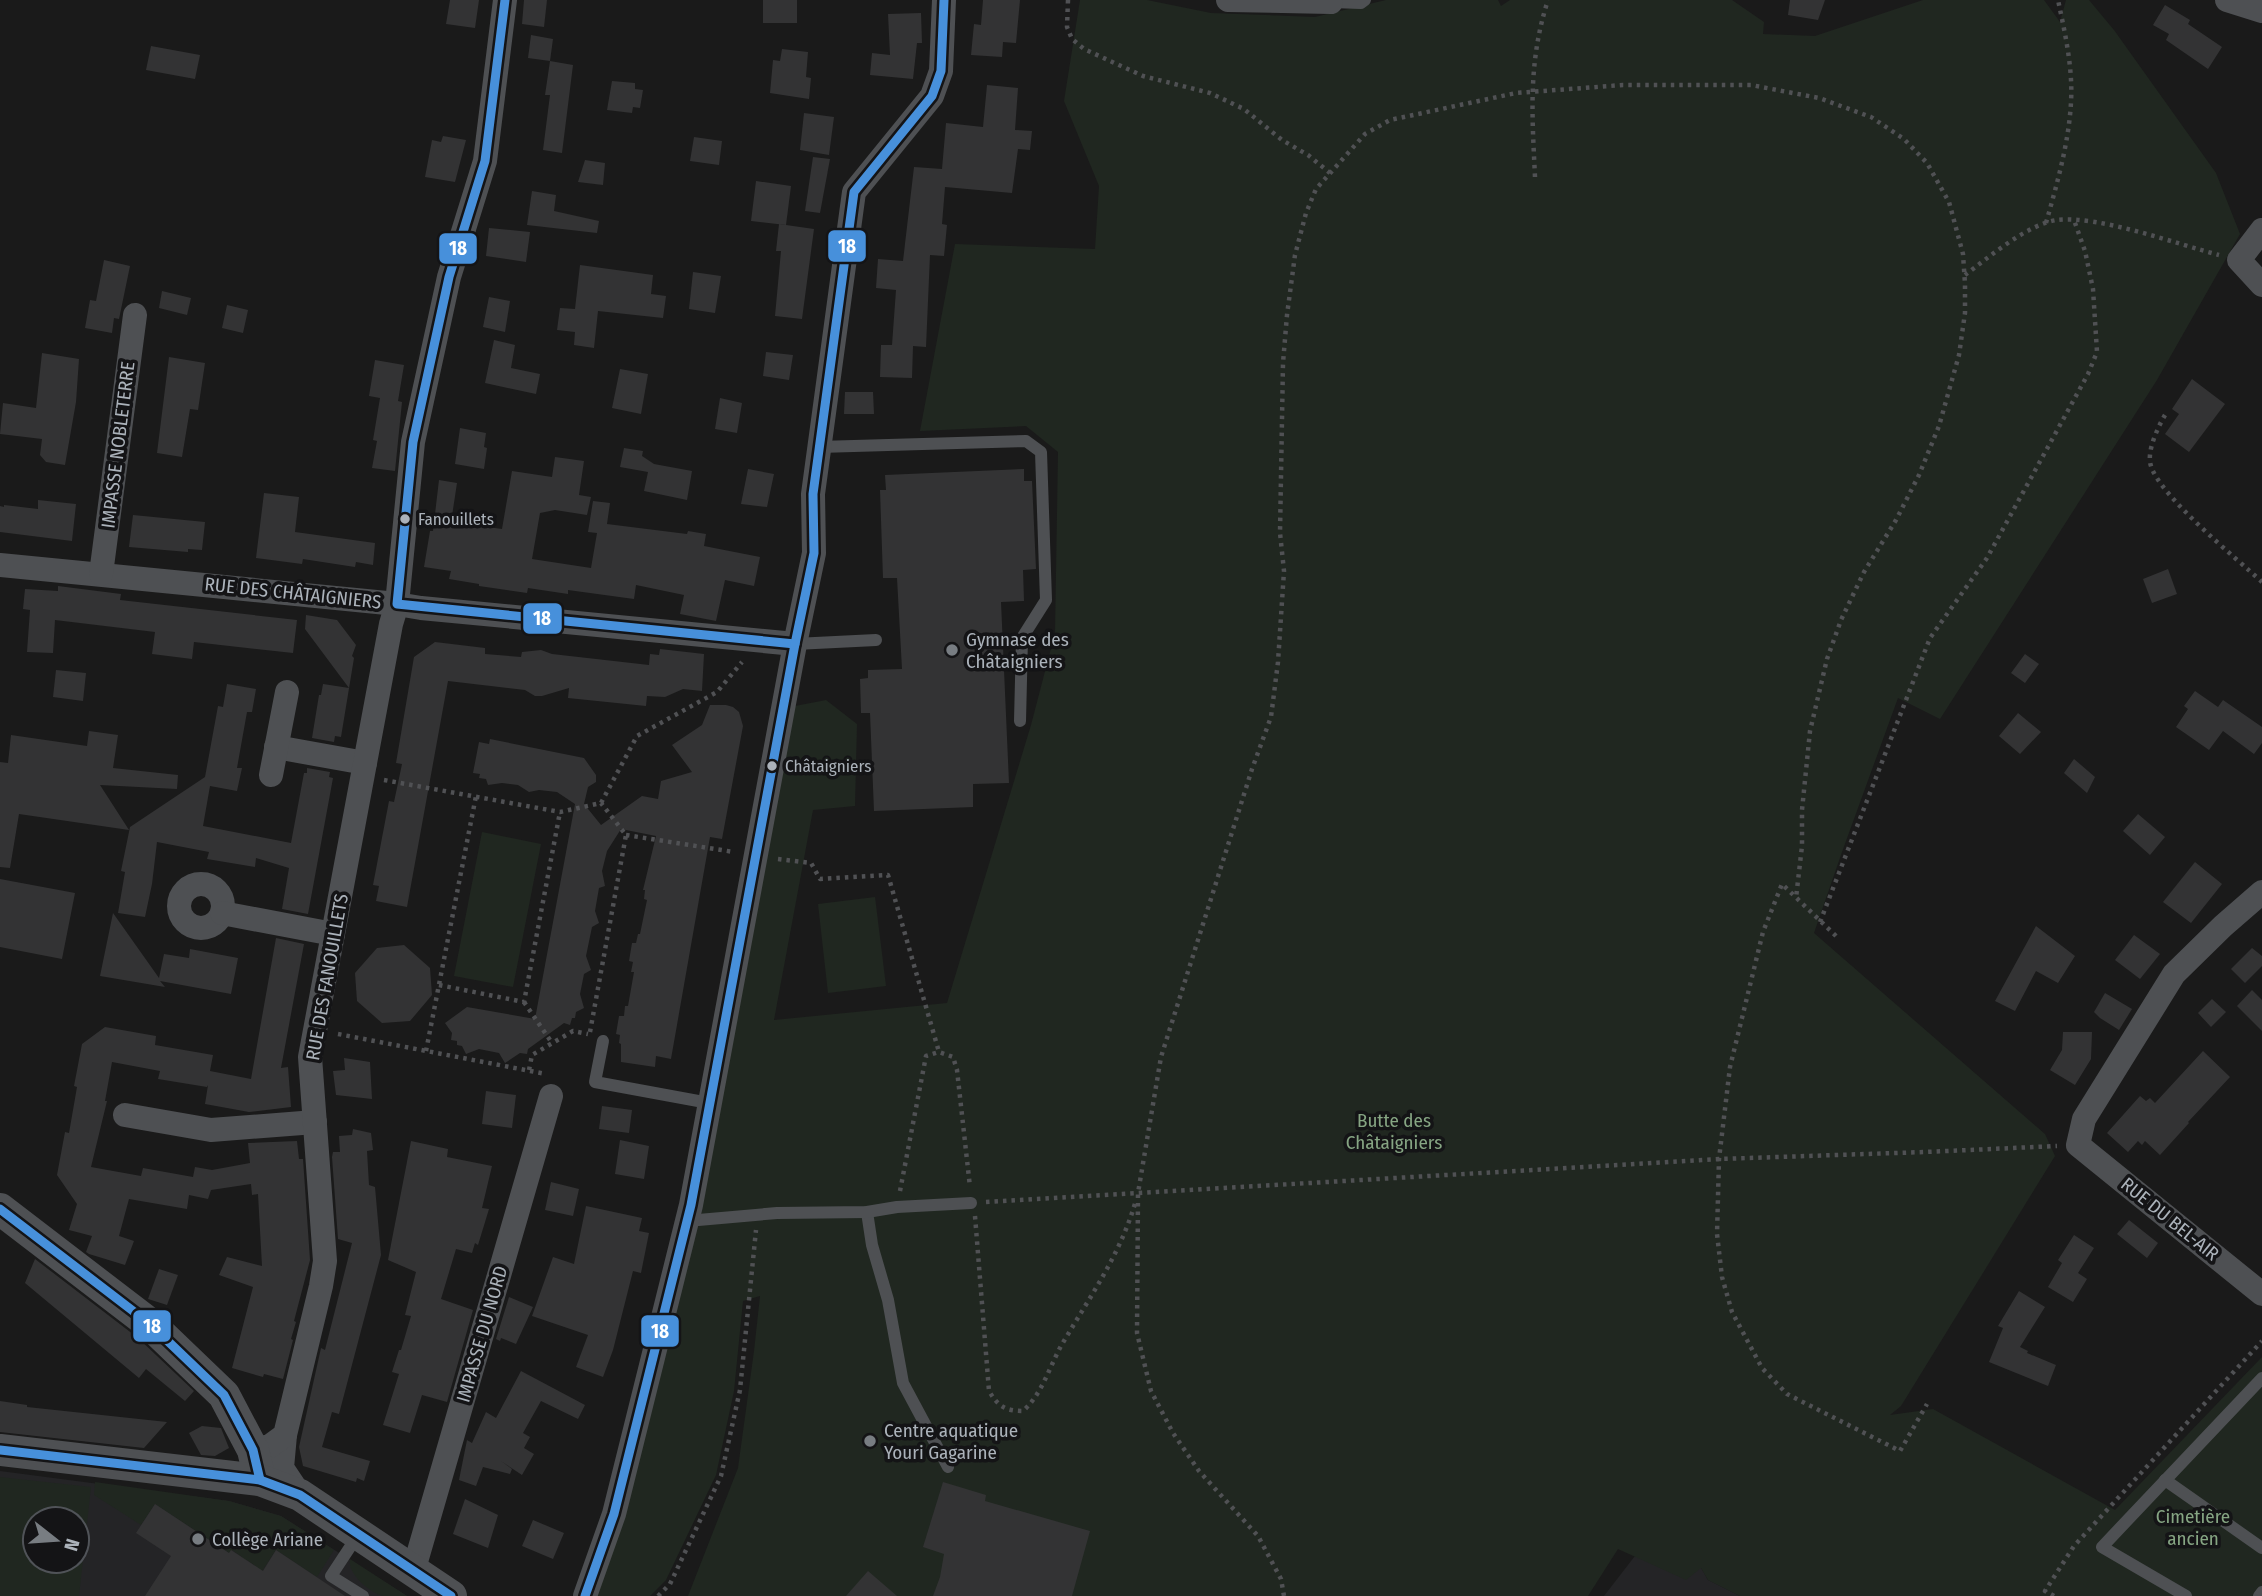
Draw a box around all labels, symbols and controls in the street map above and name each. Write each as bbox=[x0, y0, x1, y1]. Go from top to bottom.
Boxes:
line badge: 18 bbox=[827, 229, 867, 263]
line badge: 18 bbox=[438, 232, 478, 265]
text: 18 bbox=[838, 235, 856, 258]
text: 18 bbox=[449, 237, 467, 260]
street label: IMPASSE NOBLETERRE bbox=[96, 360, 140, 530]
place label: Fanouillets bbox=[418, 509, 494, 530]
marker: Fanouillets bbox=[398, 512, 412, 526]
street label: RUE DES CHÂTAIGNIERS bbox=[204, 572, 382, 614]
line badge: 18 bbox=[522, 602, 563, 635]
text: 18 bbox=[533, 607, 551, 630]
place label: Gymnase des Châtaigniers bbox=[966, 628, 1069, 673]
marker: Gymnase des Châtaigniers bbox=[944, 642, 960, 658]
place label: Châtaigniers bbox=[785, 756, 871, 777]
marker: Châtaigniers bbox=[765, 759, 779, 773]
street label: RUE DES FANOUILLETS bbox=[301, 892, 353, 1062]
park label: Butte des Châtaigniers bbox=[1346, 1109, 1442, 1154]
street label: RUE DU BEL-AIR bbox=[2116, 1172, 2224, 1266]
street label: IMPASSE DU NORD bbox=[452, 1263, 512, 1405]
line badge: 18 bbox=[132, 1309, 172, 1343]
line badge: 18 bbox=[640, 1314, 680, 1348]
text: 18 bbox=[143, 1315, 161, 1338]
text: 18 bbox=[651, 1320, 669, 1343]
place label: Centre aquatique Youri Gagarine bbox=[884, 1419, 1018, 1464]
marker: Centre aquatique Youri Gagarine bbox=[862, 1433, 878, 1449]
north arrow bbox=[21, 1505, 91, 1575]
park label: Cimetière ancien bbox=[2156, 1505, 2230, 1550]
place label: Collège Ariane bbox=[212, 1528, 323, 1551]
marker: Collège Ariane bbox=[190, 1531, 206, 1547]
text: N bbox=[59, 1536, 84, 1554]

